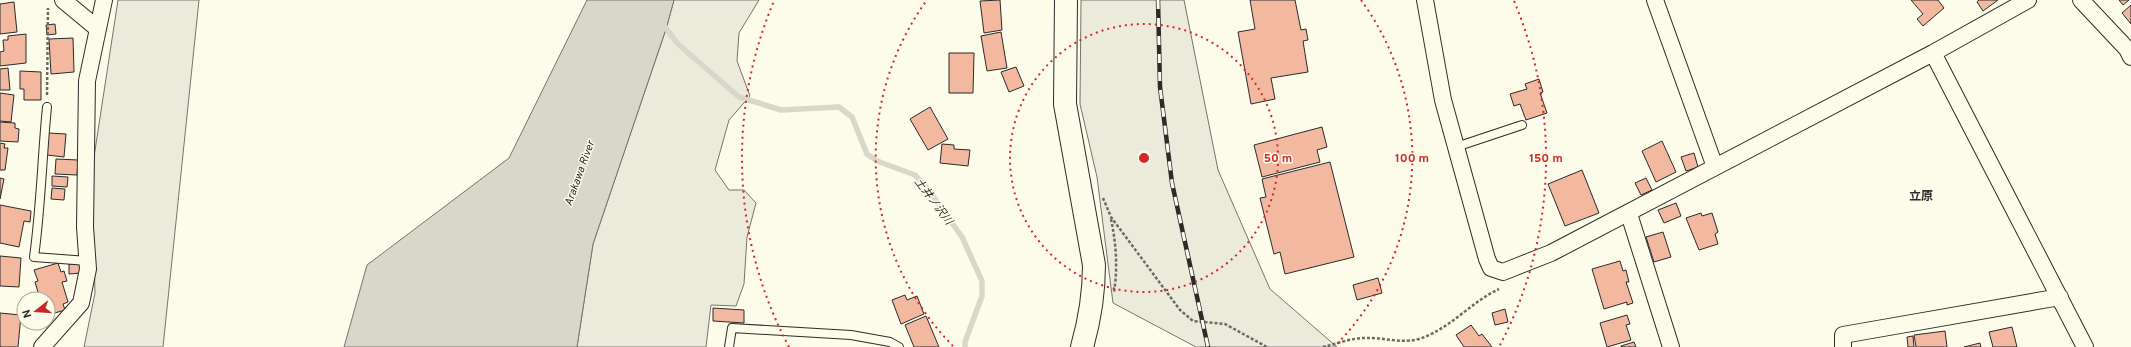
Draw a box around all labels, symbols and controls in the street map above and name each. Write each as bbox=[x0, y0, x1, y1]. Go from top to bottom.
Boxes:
water label: Arakawa River bbox=[562, 138, 598, 208]
centre of rings bbox=[1137, 151, 1151, 165]
text: 50 m bbox=[1264, 151, 1292, 167]
text: 100 m bbox=[1395, 151, 1429, 167]
text: 150 m bbox=[1529, 151, 1563, 167]
water label: 土井ノ沢川 bbox=[911, 175, 956, 229]
district label: 立原 bbox=[1909, 189, 1933, 205]
north arrow bbox=[16, 291, 56, 331]
text: N bbox=[20, 308, 35, 319]

